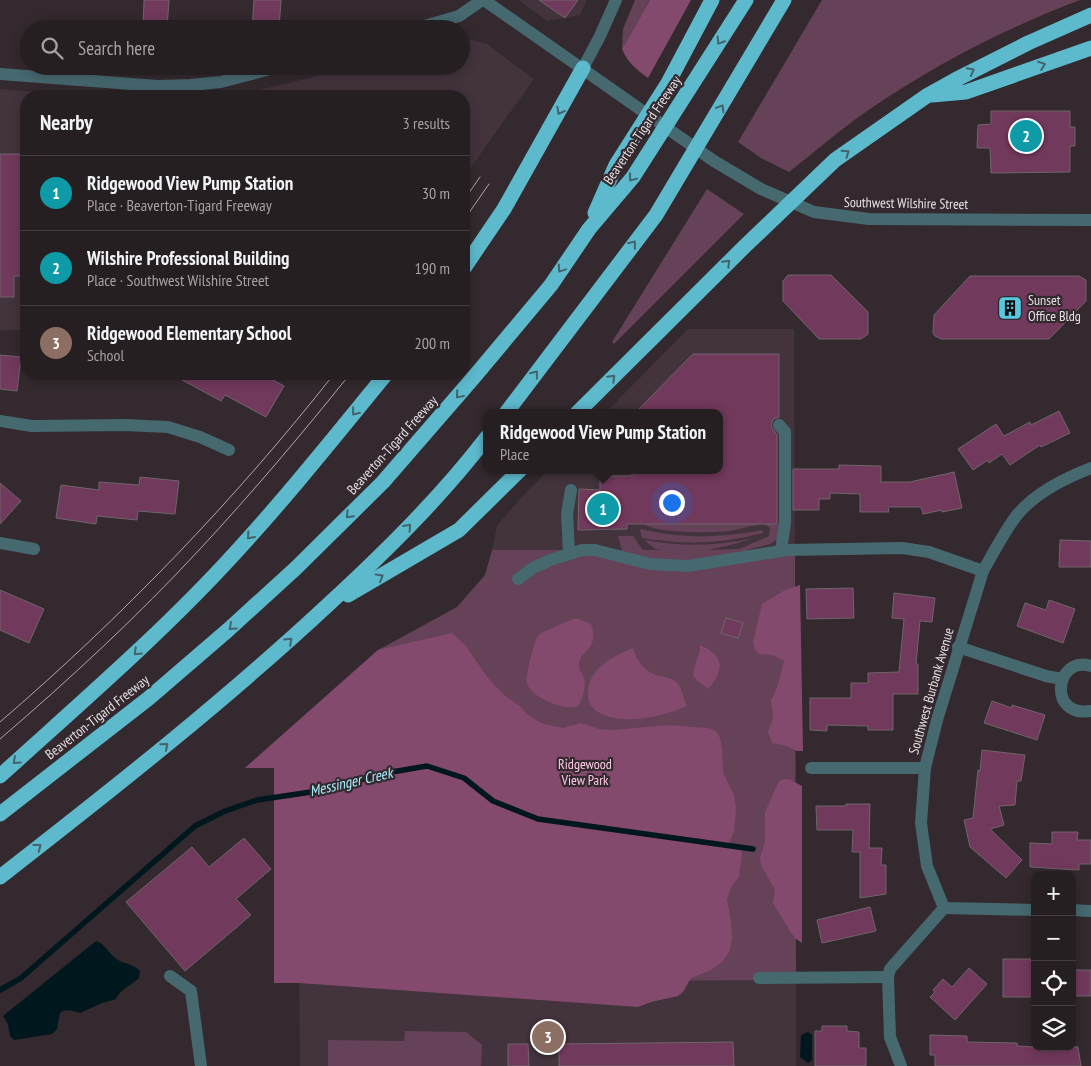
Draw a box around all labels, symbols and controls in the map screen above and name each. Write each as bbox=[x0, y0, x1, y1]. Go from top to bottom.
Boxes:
search box bbox=[20, 20, 470, 75]
icon: search bbox=[38, 34, 66, 62]
text: Search here bbox=[78, 36, 155, 60]
one-way arrow bbox=[717, 36, 726, 45]
one-way arrow bbox=[1037, 61, 1046, 71]
one-way arrow bbox=[966, 67, 975, 77]
street label: Beaverton-Tigard Freeway bbox=[599, 72, 685, 188]
one-way arrow bbox=[714, 104, 724, 113]
one-way arrow bbox=[556, 106, 566, 115]
text: Nearby bbox=[40, 109, 93, 136]
text: 3 results bbox=[403, 113, 450, 133]
pin: 2 bbox=[1010, 117, 1042, 155]
one-way arrow bbox=[840, 150, 849, 159]
text: Ridgewood View Pump Station bbox=[87, 171, 293, 195]
one-way arrow bbox=[629, 172, 637, 181]
text: 1 bbox=[52, 183, 60, 203]
text: 30 m bbox=[422, 183, 450, 203]
street label: Southwest Wilshire Street bbox=[844, 193, 969, 213]
text: Place · Beaverton-Tigard Freeway bbox=[87, 195, 272, 215]
one-way arrow bbox=[627, 240, 636, 250]
text: Wilshire Professional Building bbox=[87, 246, 290, 270]
text: 2 bbox=[52, 258, 60, 278]
text: 190 m bbox=[415, 258, 450, 278]
one-way arrow bbox=[721, 260, 730, 269]
one-way arrow bbox=[558, 263, 567, 273]
text: Place · Southwest Wilshire Street bbox=[87, 270, 269, 290]
place label: Sunset Office Bldg bbox=[1028, 291, 1081, 325]
building icon: Sunset Office Bldg bbox=[997, 295, 1023, 321]
text: Ridgewood Elementary School bbox=[87, 321, 291, 345]
text: 3 bbox=[52, 333, 60, 353]
text: 200 m bbox=[415, 333, 450, 353]
text: School bbox=[87, 345, 124, 365]
one-way arrow bbox=[530, 371, 538, 380]
one-way arrow bbox=[606, 375, 615, 384]
one-way arrow bbox=[456, 389, 465, 398]
street label: Beaverton-Tigard Freeway bbox=[343, 391, 442, 498]
one-way arrow bbox=[351, 406, 360, 415]
popup bbox=[483, 409, 723, 474]
text: Ridgewood View Pump Station bbox=[500, 420, 706, 444]
text: Place bbox=[500, 444, 529, 464]
pin: 1 bbox=[587, 490, 619, 528]
your location bbox=[659, 490, 685, 516]
one-way arrow bbox=[346, 509, 355, 518]
one-way arrow bbox=[402, 524, 411, 533]
one-way arrow bbox=[247, 530, 256, 539]
one-way arrow bbox=[374, 573, 383, 583]
one-way arrow bbox=[228, 621, 237, 630]
street label: Southwest Burbank Avenue bbox=[904, 625, 958, 756]
one-way arrow bbox=[284, 638, 293, 647]
one-way arrow bbox=[134, 646, 143, 655]
street label: Beaverton-Tigard Freeway bbox=[41, 670, 153, 763]
one-way arrow bbox=[160, 742, 169, 751]
park label: Ridgewood View Park bbox=[558, 755, 612, 789]
one-way arrow bbox=[13, 756, 22, 765]
water label: Messinger Creek bbox=[308, 762, 396, 800]
one-way arrow bbox=[33, 844, 42, 853]
map controls bbox=[1031, 871, 1076, 1051]
button: + bbox=[1031, 871, 1076, 916]
button: − bbox=[1031, 916, 1076, 961]
button: locate bbox=[1031, 961, 1076, 1006]
button: layers bbox=[1031, 1006, 1076, 1051]
pin: 3 bbox=[532, 1018, 564, 1056]

